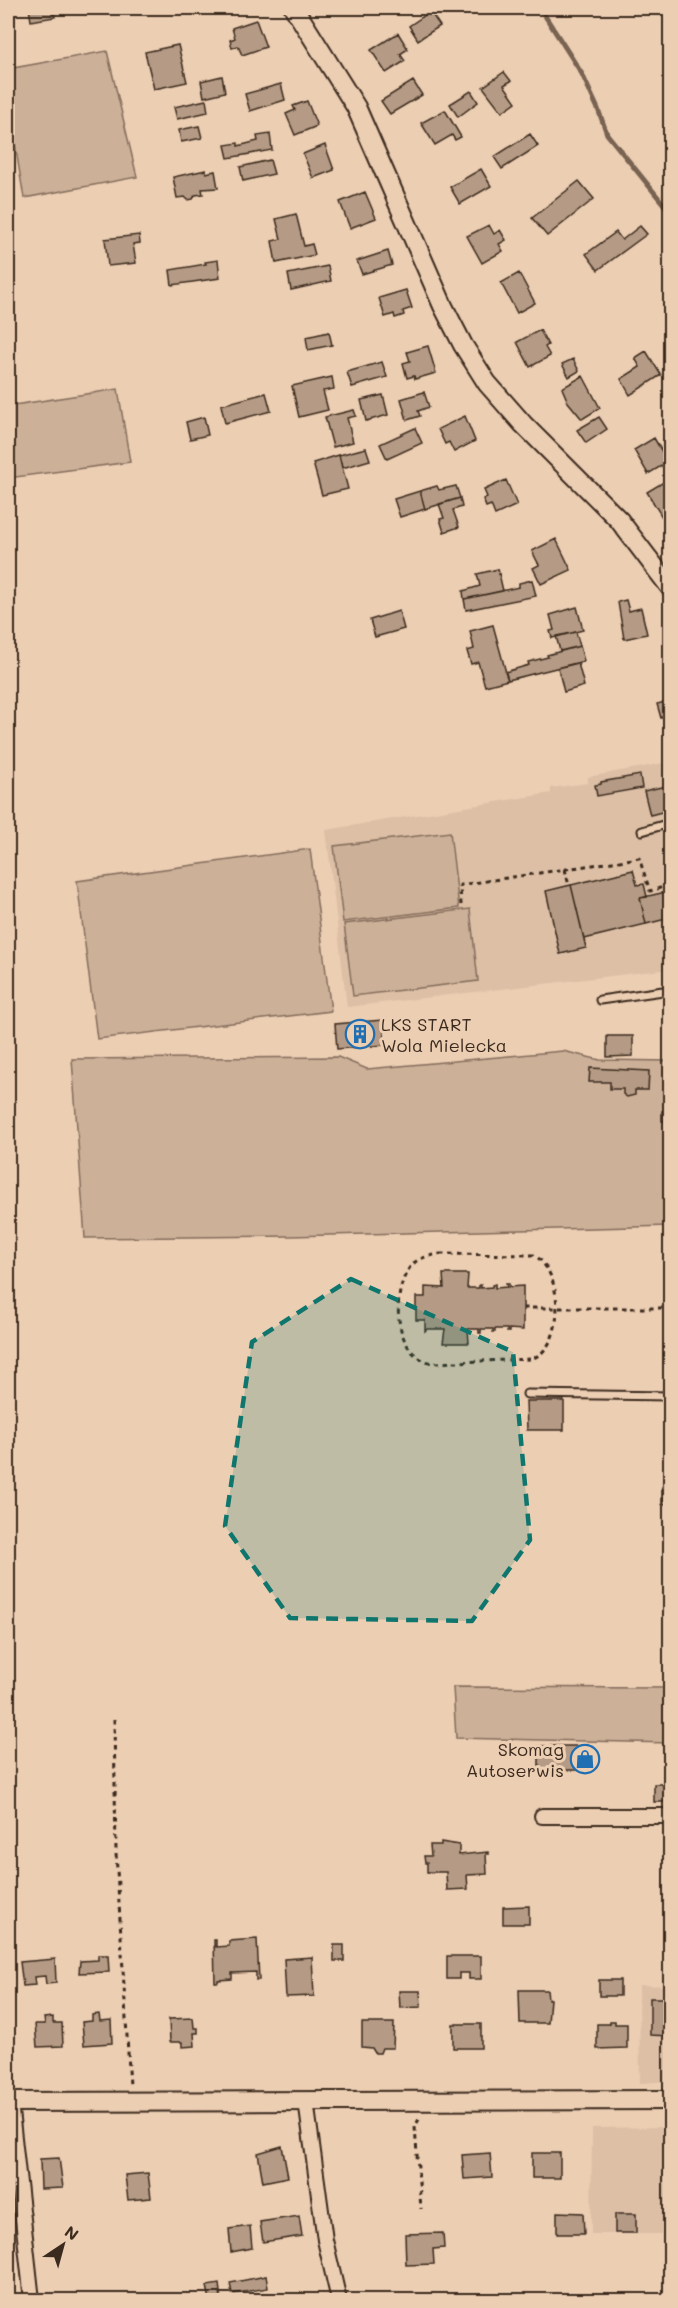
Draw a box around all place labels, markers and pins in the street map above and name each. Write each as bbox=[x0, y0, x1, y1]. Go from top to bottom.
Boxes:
place label: LKS START Wola Mielecka bbox=[381, 1012, 507, 1057]
building icon: LKS START Wola Mielecka bbox=[344, 1018, 376, 1050]
place label: Skomag Autoserwis bbox=[466, 1737, 564, 1782]
shop icon: Skomag Autoserwis bbox=[569, 1743, 601, 1775]

